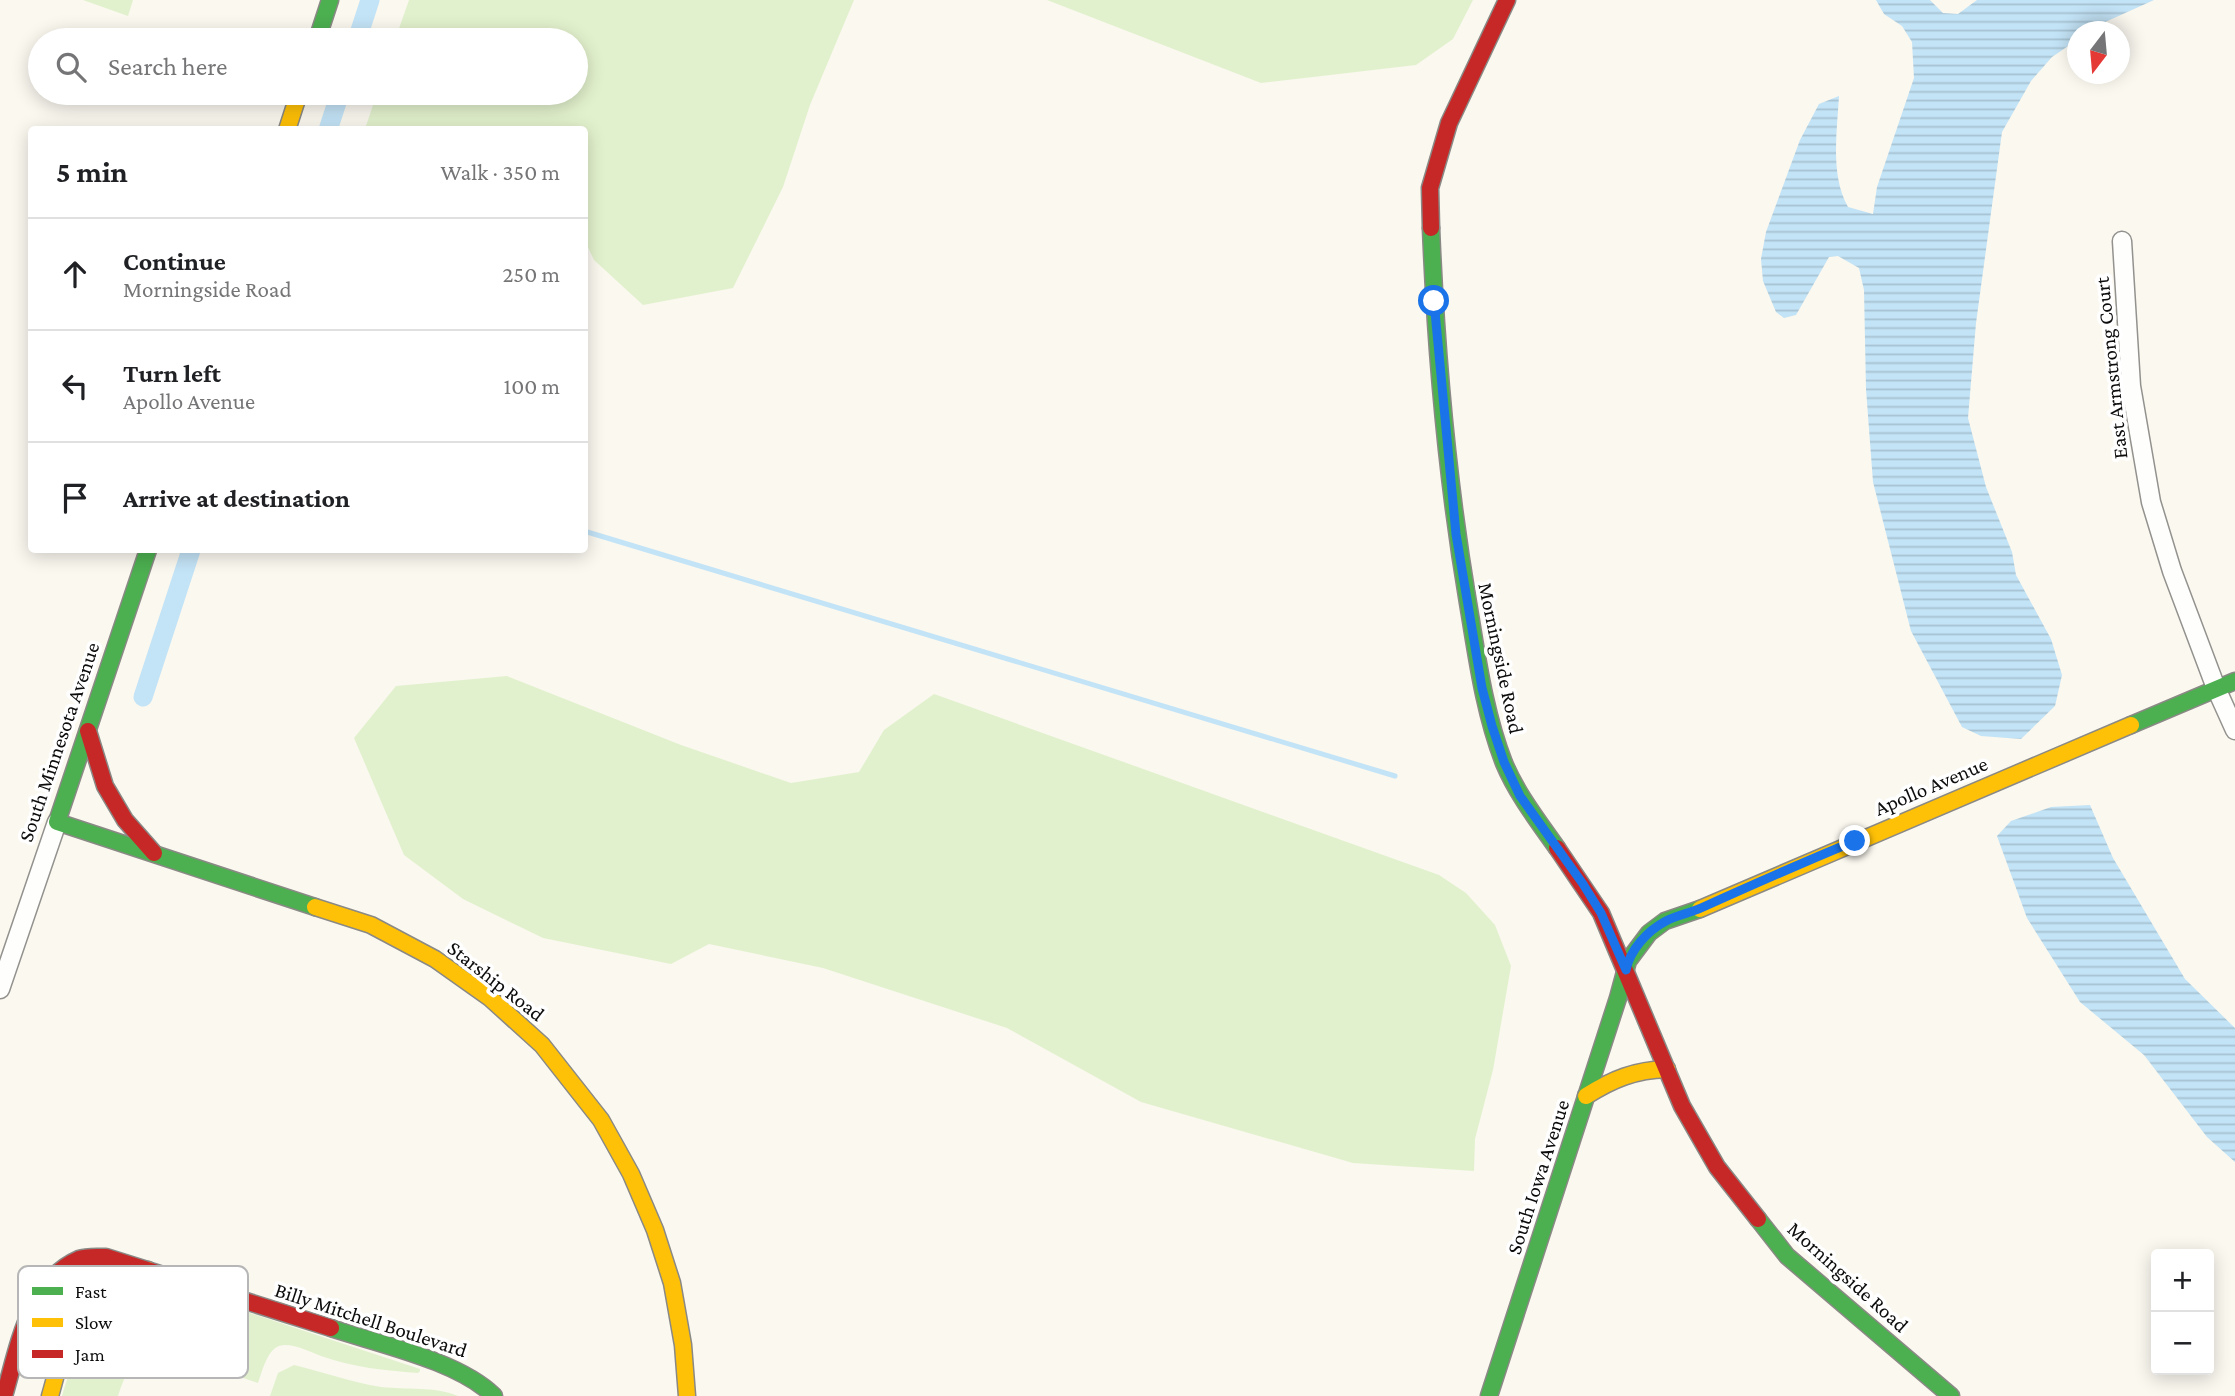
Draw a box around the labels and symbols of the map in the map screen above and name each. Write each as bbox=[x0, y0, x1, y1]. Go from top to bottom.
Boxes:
north arrow bbox=[2067, 21, 2130, 84]
street label: East Armstrong Court bbox=[2089, 275, 2132, 460]
route start bbox=[1418, 285, 1449, 316]
street label: Morningside Road bbox=[1473, 580, 1529, 736]
street label: South Minnesota Avenue bbox=[14, 639, 104, 845]
street label: Apollo Avenue bbox=[1871, 751, 1991, 821]
route end bbox=[1839, 825, 1870, 856]
street label: Starship Road bbox=[443, 936, 549, 1026]
street label: South Iowa Avenue bbox=[1502, 1097, 1574, 1257]
street label: Morningside Road bbox=[1783, 1217, 1913, 1337]
legend bbox=[18, 1266, 248, 1378]
street label: Billy Mitchell Boulevard bbox=[272, 1278, 470, 1362]
text: Fast bbox=[75, 1281, 107, 1302]
text: Slow bbox=[75, 1312, 112, 1333]
text: Jam bbox=[73, 1344, 105, 1365]

